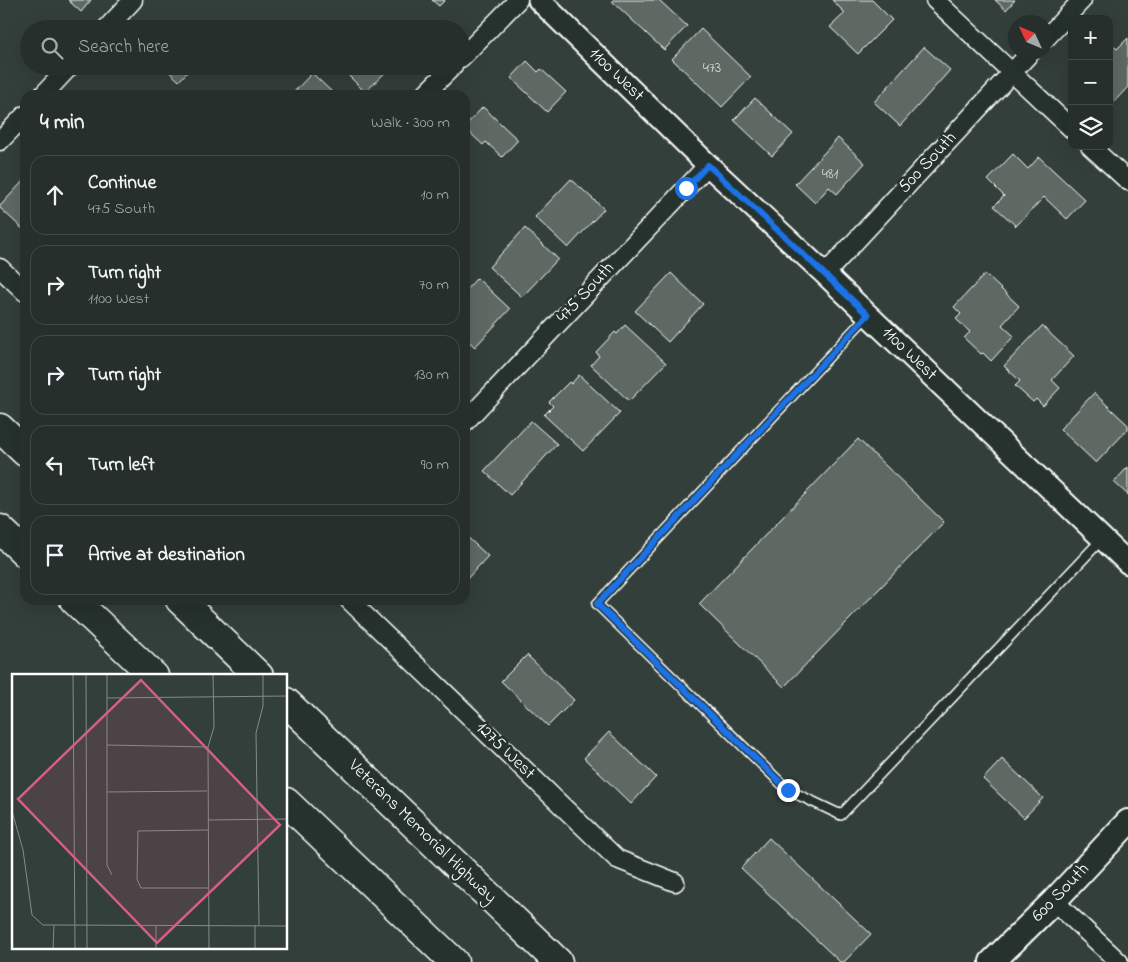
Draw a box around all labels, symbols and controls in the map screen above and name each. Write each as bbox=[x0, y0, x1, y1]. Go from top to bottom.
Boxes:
north arrow bbox=[1008, 15, 1053, 60]
map controls bbox=[1068, 15, 1113, 150]
button: + bbox=[1068, 15, 1113, 60]
search box bbox=[20, 20, 470, 75]
icon: search bbox=[38, 34, 66, 62]
text: Search here bbox=[78, 34, 169, 61]
street label: 1100 West bbox=[582, 42, 650, 108]
house number: 473 bbox=[703, 57, 721, 79]
button: − bbox=[1068, 60, 1113, 105]
button: layers bbox=[1068, 105, 1113, 150]
text: 4 min bbox=[40, 108, 84, 138]
text: Walk · 300 m bbox=[371, 111, 450, 135]
street label: 500 South bbox=[893, 126, 963, 200]
house number: 481 bbox=[822, 163, 839, 185]
text: Continue bbox=[88, 170, 156, 197]
route start bbox=[675, 177, 698, 200]
icon: ahead bbox=[41, 181, 69, 209]
text: 10 m bbox=[421, 183, 449, 207]
text: 475 South bbox=[88, 197, 155, 221]
street label: 475 South bbox=[551, 257, 621, 329]
text: Turn right bbox=[88, 260, 161, 287]
icon: right bbox=[41, 271, 69, 299]
text: 70 m bbox=[419, 273, 449, 297]
text: 1100 West bbox=[88, 287, 149, 311]
street label: 1100 West bbox=[875, 321, 943, 387]
icon: right bbox=[41, 361, 69, 389]
text: Turn right bbox=[88, 362, 161, 389]
text: 130 m bbox=[414, 363, 449, 387]
icon: left bbox=[41, 451, 69, 479]
text: Turn left bbox=[88, 452, 155, 479]
text: 90 m bbox=[421, 453, 449, 477]
icon: arrive bbox=[41, 541, 69, 569]
text: Arrive at destination bbox=[88, 542, 245, 569]
inset map bbox=[12, 674, 288, 950]
street label: 1275 West bbox=[469, 716, 541, 786]
street label: Veterans Memorial Highway bbox=[340, 753, 502, 911]
route end bbox=[777, 779, 800, 802]
street label: 600 South bbox=[1026, 857, 1096, 929]

